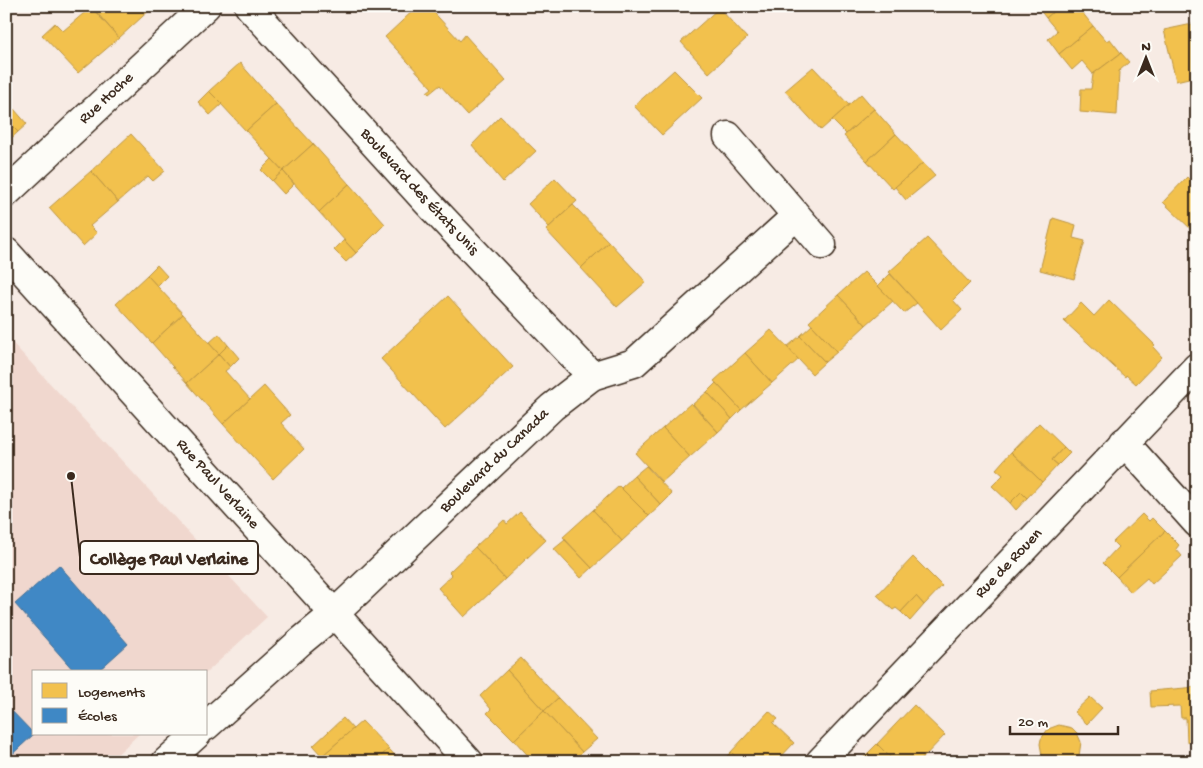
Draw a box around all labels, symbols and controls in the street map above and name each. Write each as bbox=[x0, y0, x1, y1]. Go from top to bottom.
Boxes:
north arrow bbox=[1120, 32, 1170, 82]
text: N bbox=[1141, 39, 1151, 56]
street label: Rue Hoche bbox=[76, 68, 139, 129]
street label: Boulevard des États Unis bbox=[355, 124, 483, 260]
street label: Boulevard du Canada bbox=[436, 404, 554, 518]
street label: Rue Paul Verlaine bbox=[171, 435, 263, 534]
street label: Rue de Rouen bbox=[971, 525, 1047, 603]
callout: Collège Paul Verlaine bbox=[80, 541, 258, 574]
text: Collège Paul Verlaine bbox=[89, 550, 249, 571]
legend bbox=[32, 670, 208, 736]
text: Logements bbox=[78, 684, 145, 702]
scale bar bbox=[1010, 703, 1118, 735]
text: Écoles bbox=[78, 708, 117, 726]
text: 20 m bbox=[1018, 714, 1048, 732]

